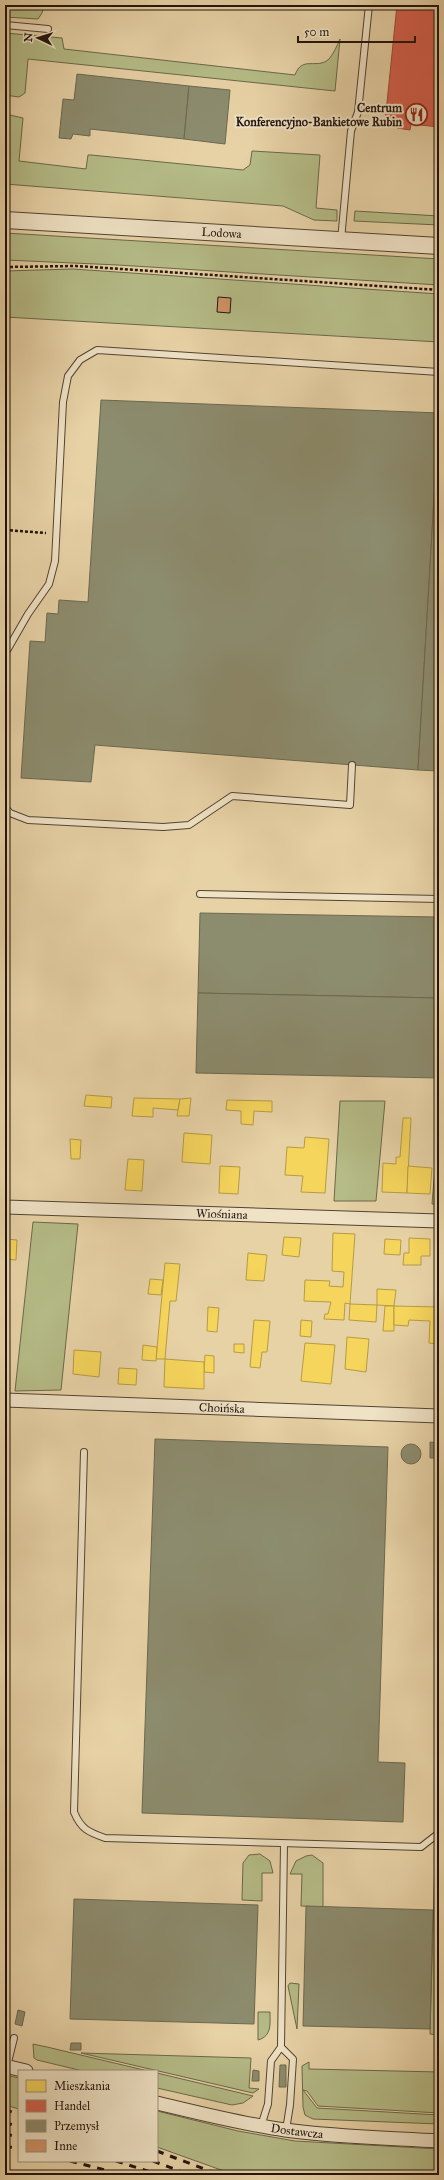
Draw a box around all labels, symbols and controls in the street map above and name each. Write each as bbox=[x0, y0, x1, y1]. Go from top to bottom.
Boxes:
north arrow bbox=[18, 18, 58, 58]
scale bar bbox=[298, 18, 415, 44]
text: 50 m bbox=[304, 25, 329, 39]
text: N bbox=[22, 32, 35, 42]
place label: Centrum Konferencyjno-Bankietowe Rubin bbox=[236, 101, 403, 130]
restaurant icon: Centrum Konferencyjno-Bankietowe Rubin bbox=[404, 102, 430, 128]
street label: Lodowa bbox=[201, 225, 243, 241]
street label: Wiośniana bbox=[196, 1206, 249, 1222]
street label: Choińska bbox=[199, 1400, 246, 1416]
legend bbox=[18, 2070, 158, 2162]
text: Mieszkania bbox=[54, 2079, 111, 2093]
text: Handel bbox=[54, 2099, 91, 2113]
text: Przemysł bbox=[54, 2119, 100, 2133]
street label: Dostawcza bbox=[270, 2121, 325, 2141]
text: Inne bbox=[54, 2139, 77, 2153]

